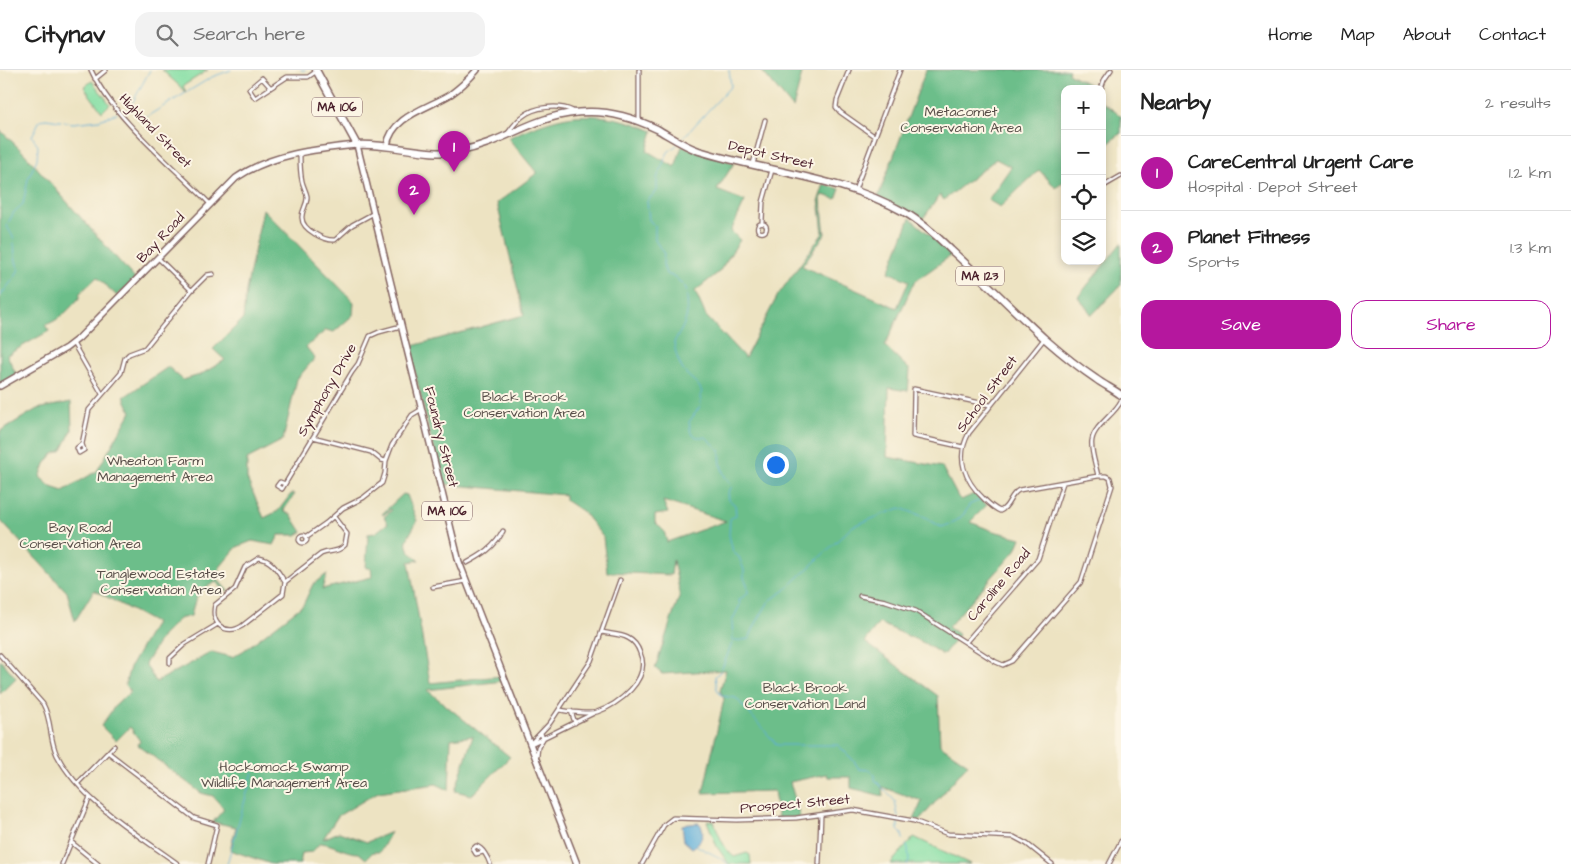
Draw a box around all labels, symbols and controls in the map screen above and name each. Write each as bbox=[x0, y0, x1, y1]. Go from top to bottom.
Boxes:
search box bbox=[135, 12, 485, 57]
text: Citynav bbox=[25, 18, 105, 52]
icon: search bbox=[153, 21, 181, 49]
text: Search here bbox=[193, 21, 305, 48]
text: Home bbox=[1268, 22, 1313, 47]
text: Map bbox=[1341, 22, 1375, 47]
text: About bbox=[1403, 22, 1451, 47]
text: Contact bbox=[1479, 22, 1546, 47]
map controls bbox=[1061, 85, 1106, 265]
button: + bbox=[1061, 85, 1106, 130]
text: Nearby bbox=[1141, 88, 1211, 117]
street label: Highland Street bbox=[114, 89, 196, 173]
text: 2 results bbox=[1485, 92, 1551, 114]
road number: MA 106 bbox=[312, 98, 362, 116]
park label: Metacomet Conservation Area bbox=[900, 102, 1022, 138]
button: − bbox=[1061, 130, 1106, 175]
pin: 1 bbox=[438, 131, 470, 172]
street label: Depot Street bbox=[726, 135, 816, 175]
text: CareCentral Urgent Care bbox=[1188, 149, 1413, 176]
text: 1 bbox=[1156, 162, 1158, 184]
text: 1.2 km bbox=[1509, 162, 1551, 184]
pin: 2 bbox=[398, 174, 430, 215]
button: locate bbox=[1061, 175, 1106, 220]
text: Hospital · Depot Street bbox=[1188, 176, 1357, 198]
street label: Bay Road bbox=[132, 208, 190, 268]
button: layers bbox=[1061, 220, 1106, 265]
text: Planet Fitness bbox=[1188, 224, 1310, 251]
text: 2 bbox=[1152, 237, 1162, 259]
text: 1.3 km bbox=[1510, 237, 1551, 259]
text: Sports bbox=[1188, 251, 1240, 273]
road number: MA 123 bbox=[956, 267, 1004, 286]
button: Save bbox=[1141, 300, 1341, 349]
button: Share bbox=[1351, 300, 1551, 349]
street label: Symphony Drive bbox=[292, 340, 362, 440]
street label: School Street bbox=[951, 351, 1023, 437]
street label: Foundry Street bbox=[419, 385, 463, 490]
park label: Black Brook Conservation Area bbox=[463, 387, 585, 423]
park label: Wheaton Farm Management Area bbox=[97, 451, 213, 487]
your location bbox=[763, 452, 789, 478]
road number: MA 106 bbox=[422, 502, 472, 521]
park label: Bay Road Conservation Area bbox=[19, 518, 141, 554]
street label: Caroline Road bbox=[963, 544, 1035, 626]
park label: Tanglewood Estates Conservation Area bbox=[97, 564, 225, 600]
park label: Black Brook Conservation Land bbox=[745, 678, 865, 714]
park label: Hockomock Swamp Wildlife Management Area bbox=[201, 757, 367, 793]
street label: Prospect Street bbox=[739, 789, 851, 819]

